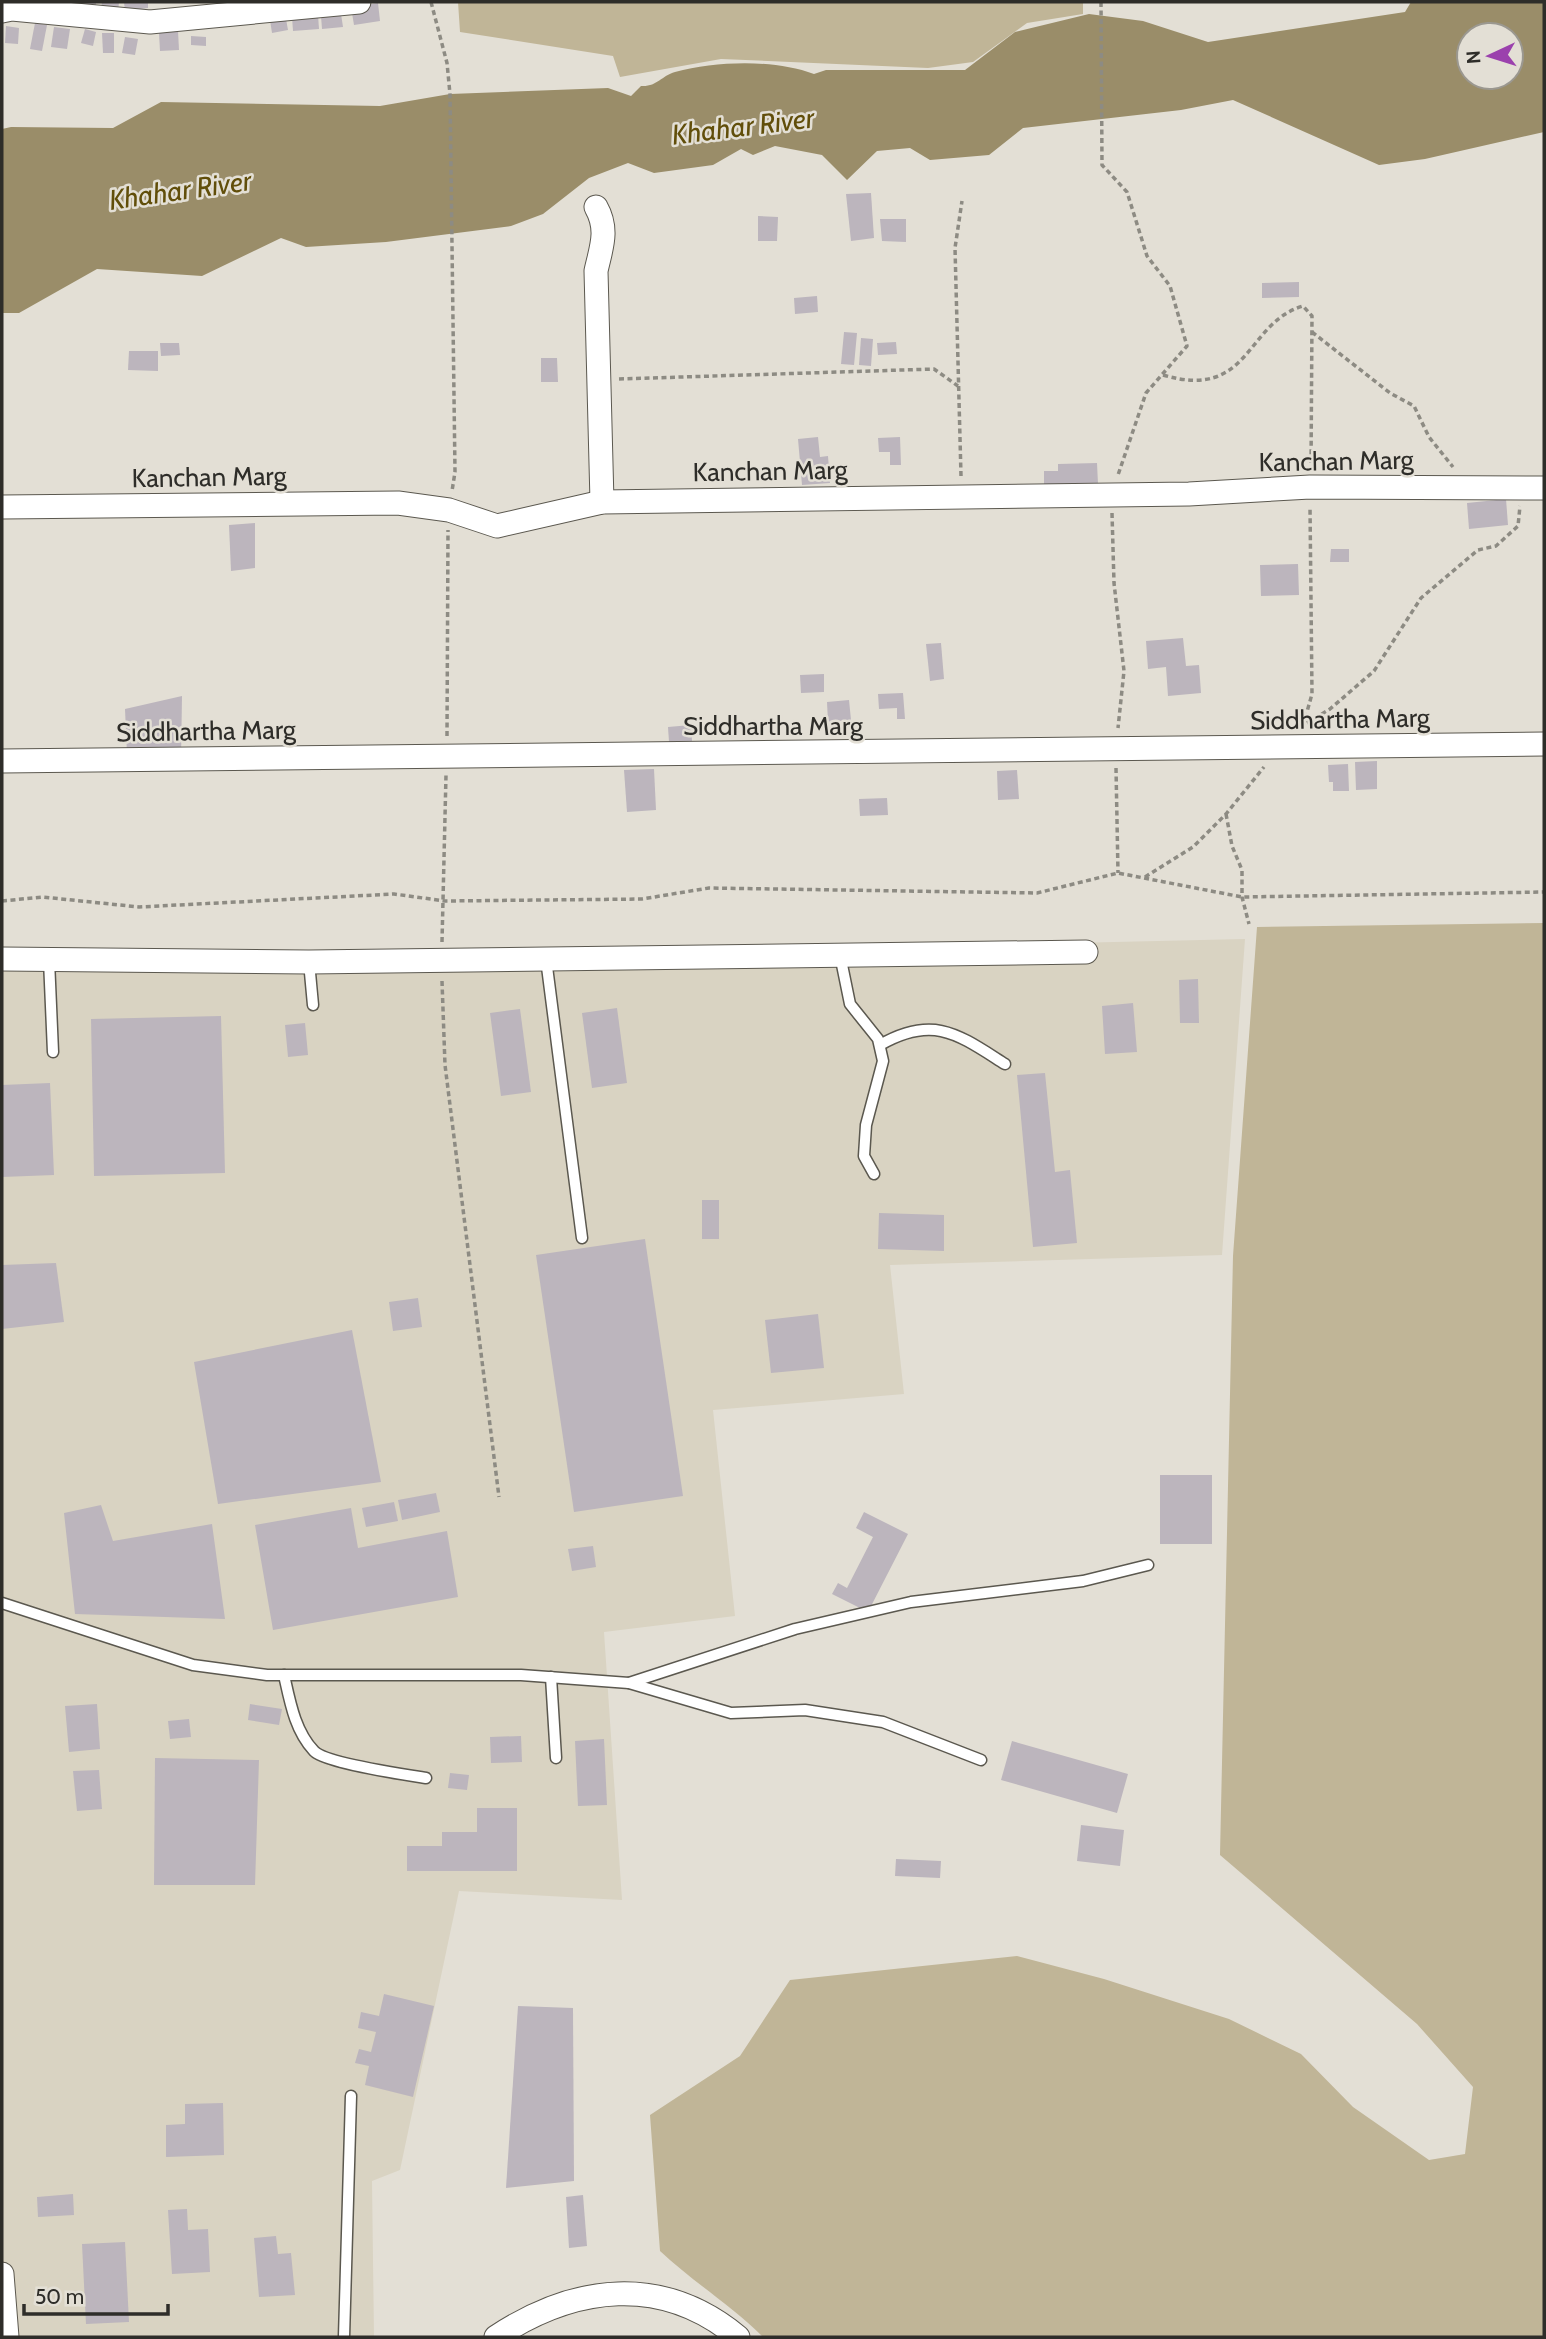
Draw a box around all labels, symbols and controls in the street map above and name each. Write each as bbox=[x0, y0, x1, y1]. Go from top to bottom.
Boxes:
north arrow bbox=[1455, 21, 1525, 91]
text: N bbox=[1462, 50, 1485, 65]
water label: Khahar River bbox=[670, 100, 818, 152]
water label: Khahar River bbox=[107, 163, 255, 217]
street label: Kanchan Marg bbox=[1258, 444, 1415, 478]
street label: Kanchan Marg bbox=[692, 454, 849, 488]
street label: Kanchan Marg bbox=[131, 460, 288, 494]
street label: Siddhartha Marg bbox=[1250, 701, 1431, 737]
street label: Siddhartha Marg bbox=[683, 710, 864, 742]
street label: Siddhartha Marg bbox=[116, 713, 297, 749]
scale bar bbox=[24, 2272, 168, 2316]
text: 50 m bbox=[35, 2284, 84, 2309]

